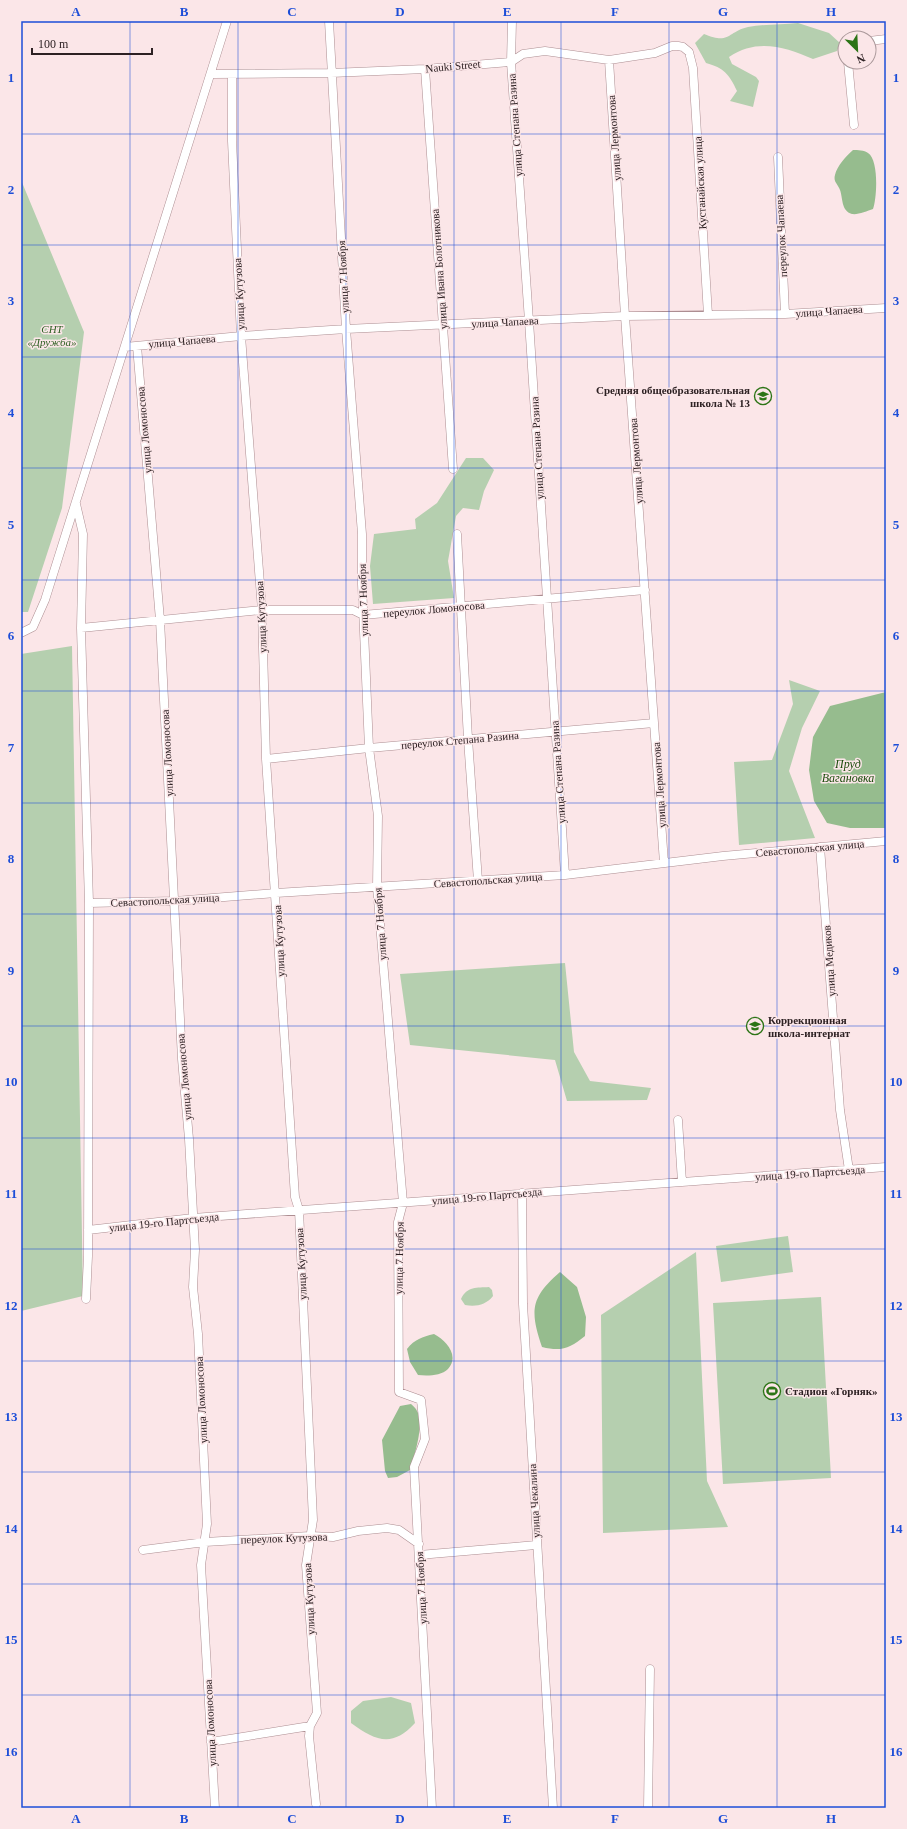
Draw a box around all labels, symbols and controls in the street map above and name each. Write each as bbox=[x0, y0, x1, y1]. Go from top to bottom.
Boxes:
text: A bbox=[71, 4, 81, 19]
text: B bbox=[180, 4, 189, 19]
text: C bbox=[287, 4, 297, 19]
text: D bbox=[395, 4, 405, 19]
text: E bbox=[503, 4, 511, 19]
text: F bbox=[611, 4, 619, 19]
text: G bbox=[718, 4, 728, 19]
text: H bbox=[826, 4, 836, 19]
scale bar bbox=[32, 30, 152, 56]
north arrow bbox=[837, 30, 877, 70]
text: 100 m bbox=[38, 37, 69, 51]
text: N bbox=[855, 52, 867, 66]
street label: Nauki Street bbox=[425, 58, 481, 74]
text: 1 bbox=[8, 70, 14, 85]
text: 1 bbox=[893, 70, 899, 85]
street label: улица Степана Разина bbox=[505, 73, 525, 177]
street label: улица Лермонтова bbox=[605, 95, 623, 181]
street label: Кустанайская улица bbox=[692, 136, 708, 230]
text: 2 bbox=[8, 182, 14, 197]
text: 2 bbox=[893, 182, 899, 197]
street label: переулок Чапаева bbox=[773, 194, 789, 277]
street label: улица Ивана Болотникова bbox=[429, 208, 449, 330]
street label: улица 7 Ноября bbox=[335, 240, 351, 314]
street label: улица Кутузова bbox=[231, 258, 247, 330]
text: 3 bbox=[8, 293, 15, 308]
text: 3 bbox=[893, 293, 900, 308]
street label: улица Чапаева bbox=[795, 303, 863, 319]
street label: улица Чапаева bbox=[471, 314, 539, 330]
park label: СНТ «Дружба» bbox=[27, 323, 77, 348]
street label: улица Чапаева bbox=[148, 332, 216, 350]
place label: Средняя общеобразовательная школа № 13 bbox=[596, 384, 750, 409]
street label: улица Ломоносова bbox=[134, 386, 154, 474]
school or university icon: Средняя общеобразовательная школа № 13 bbox=[753, 386, 773, 406]
street label: улица Степана Разина bbox=[528, 396, 546, 500]
text: 4 bbox=[8, 405, 15, 420]
text: 4 bbox=[893, 405, 900, 420]
street label: улица Лермонтова bbox=[627, 418, 645, 504]
text: 5 bbox=[8, 517, 15, 532]
text: 5 bbox=[893, 517, 900, 532]
street label: улица 7 Ноября bbox=[356, 564, 370, 636]
street label: улица Кутузова bbox=[253, 581, 269, 653]
street label: переулок Ломоносова bbox=[383, 599, 485, 619]
text: 6 bbox=[8, 628, 15, 643]
text: 6 bbox=[893, 628, 900, 643]
street label: улица Ломоносова bbox=[159, 709, 175, 797]
street label: улица Степана Разина bbox=[548, 720, 568, 824]
street label: переулок Степана Разина bbox=[401, 729, 519, 751]
text: 7 bbox=[8, 740, 15, 755]
text: 7 bbox=[893, 740, 900, 755]
street label: улица Лермонтова bbox=[650, 742, 668, 828]
water label: Пруд Вагановка bbox=[822, 757, 874, 785]
street label: Севастопольская улица bbox=[755, 837, 865, 859]
text: 8 bbox=[8, 851, 15, 866]
text: 8 bbox=[893, 851, 900, 866]
street label: Севастопольская улица bbox=[433, 870, 543, 890]
street label: улица 7 Ноября bbox=[371, 887, 389, 961]
street label: Севастопольская улица bbox=[110, 891, 220, 909]
street label: улица Кутузова bbox=[271, 905, 287, 977]
street label: улица Медиков bbox=[821, 925, 837, 997]
text: 9 bbox=[8, 963, 15, 978]
text: 9 bbox=[893, 963, 900, 978]
place label: Коррекционная школа-интернат bbox=[768, 1014, 851, 1039]
school or university icon: Коррекционная школа-интернат bbox=[745, 1016, 765, 1036]
street label: улица Ломоносова bbox=[174, 1033, 194, 1121]
text: 10 bbox=[5, 1074, 18, 1089]
text: 10 bbox=[890, 1074, 903, 1089]
street label: улица 19-го Партсъезда bbox=[755, 1163, 866, 1183]
street label: улица 19-го Партсъезда bbox=[431, 1185, 543, 1207]
text: 11 bbox=[5, 1186, 17, 1201]
text: 11 bbox=[890, 1186, 902, 1201]
street label: улица 19-го Партсъезда bbox=[108, 1210, 220, 1234]
street label: улица 7 Ноября bbox=[392, 1222, 406, 1294]
street label: улица Кутузова bbox=[293, 1228, 309, 1300]
text: 12 bbox=[5, 1298, 18, 1313]
text: 12 bbox=[890, 1298, 903, 1313]
street label: улица Ломоносова bbox=[193, 1356, 209, 1444]
sports icon: Стадион «Горняк» bbox=[762, 1381, 782, 1401]
place label: Стадион «Горняк» bbox=[785, 1385, 878, 1397]
text: 13 bbox=[5, 1409, 18, 1424]
text: 13 bbox=[890, 1409, 903, 1424]
street label: улица Чекалина bbox=[526, 1463, 542, 1538]
text: 14 bbox=[5, 1521, 18, 1536]
text: 14 bbox=[890, 1521, 903, 1536]
street label: переулок Кутузова bbox=[240, 1530, 328, 1546]
street label: улица 7 Ноября bbox=[413, 1551, 429, 1625]
street label: улица Кутузова bbox=[301, 1563, 317, 1635]
text: 15 bbox=[5, 1632, 18, 1647]
text: 15 bbox=[890, 1632, 903, 1647]
street label: улица Ломоносова bbox=[202, 1679, 218, 1767]
text: 16 bbox=[5, 1744, 18, 1759]
text: 16 bbox=[890, 1744, 903, 1759]
text: A bbox=[71, 1811, 81, 1826]
text: B bbox=[180, 1811, 189, 1826]
text: C bbox=[287, 1811, 297, 1826]
text: D bbox=[395, 1811, 405, 1826]
text: E bbox=[503, 1811, 511, 1826]
text: F bbox=[611, 1811, 619, 1826]
text: G bbox=[718, 1811, 728, 1826]
text: H bbox=[826, 1811, 836, 1826]

